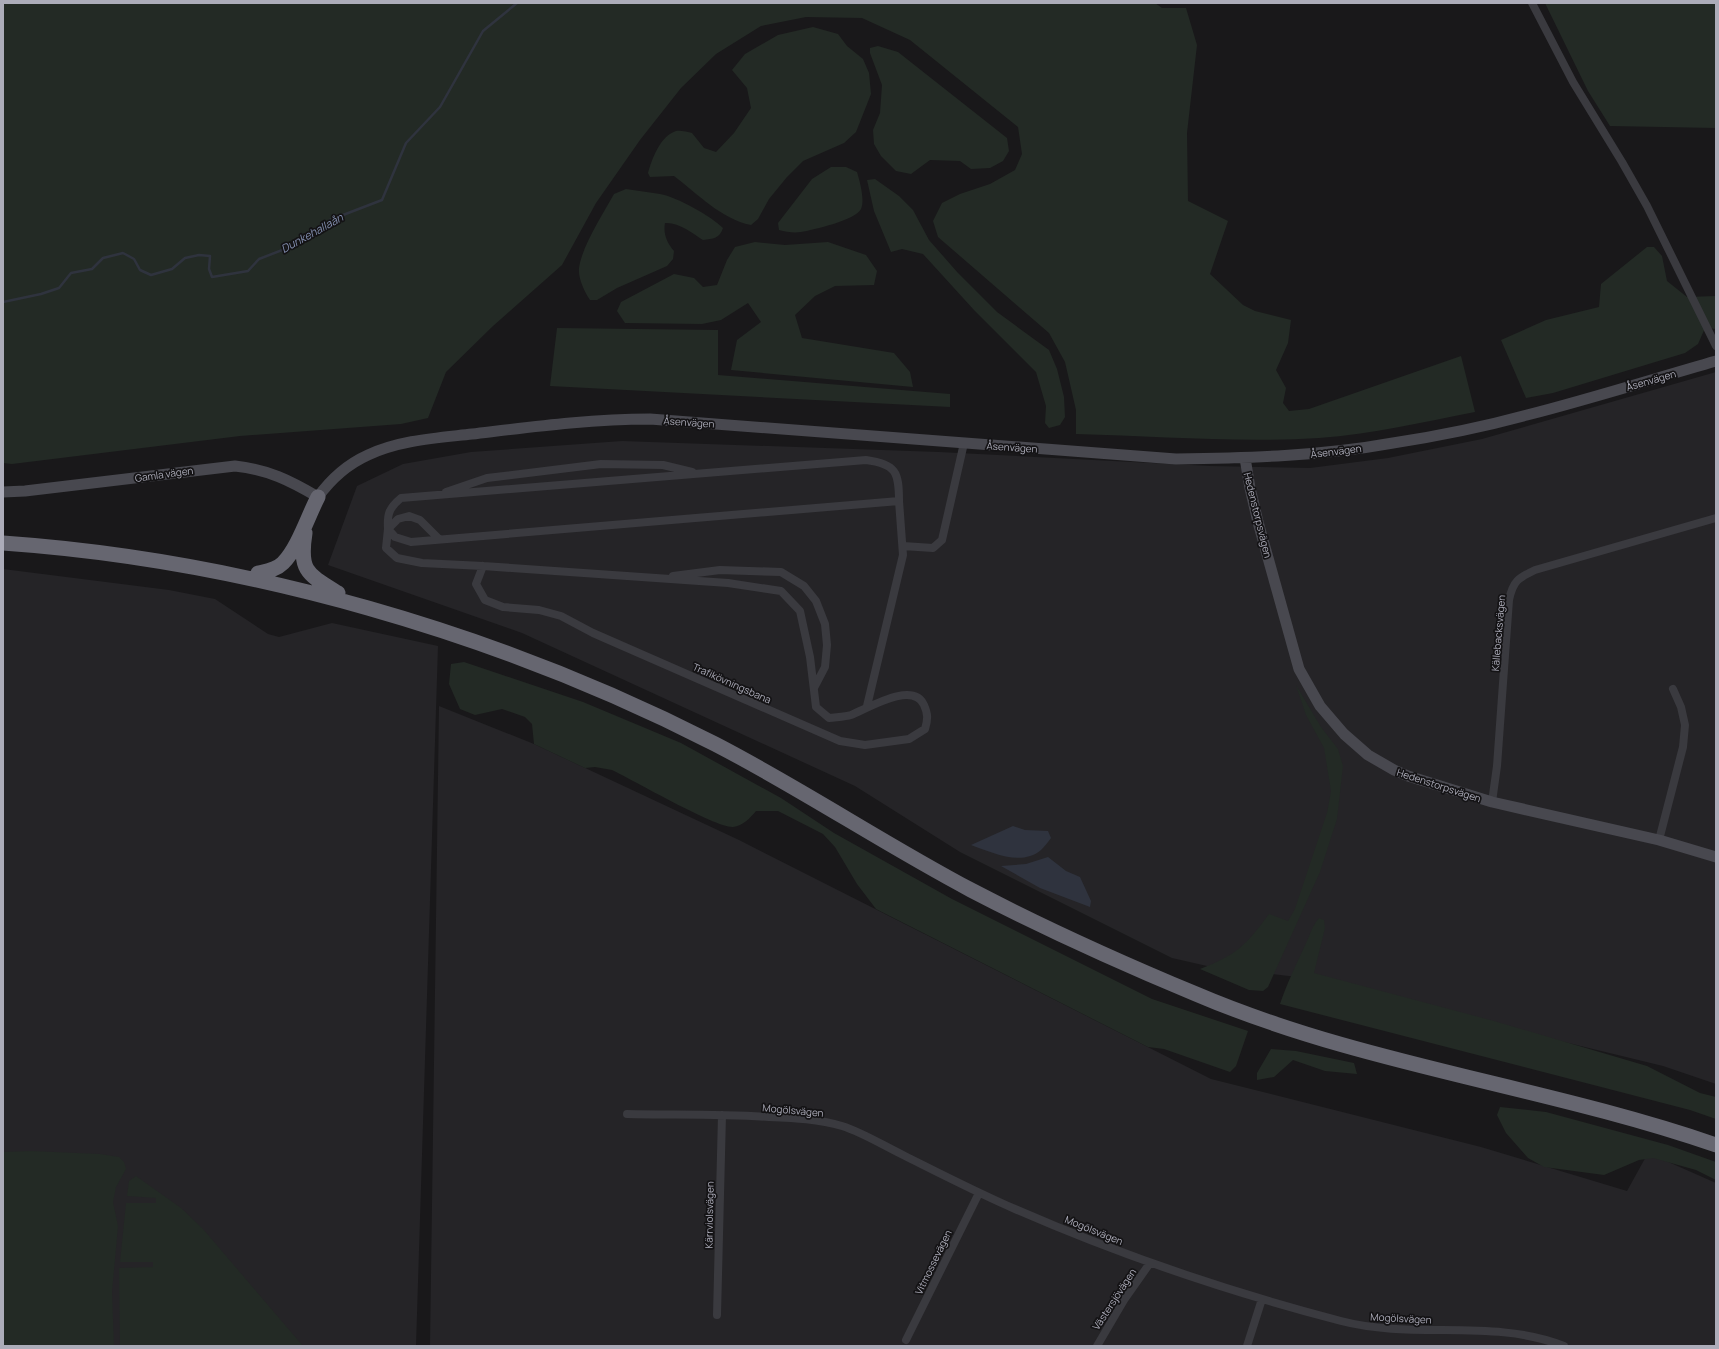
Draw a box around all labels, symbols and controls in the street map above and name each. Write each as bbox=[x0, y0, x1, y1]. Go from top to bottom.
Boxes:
water label: Dunkehallaån bbox=[278, 209, 346, 256]
street label: Åsenvägen bbox=[1624, 366, 1678, 394]
street label: Åsenvägen bbox=[663, 413, 715, 431]
street label: Åsenvägen bbox=[986, 438, 1038, 456]
street label: Åsenvägen bbox=[1310, 441, 1362, 461]
street label: Gamla vägen bbox=[134, 463, 194, 485]
street label: Hedenstorpsvägen bbox=[1241, 471, 1275, 559]
street label: Källebacksvägen bbox=[1488, 594, 1508, 672]
street label: Trafikövningsbana bbox=[691, 659, 773, 707]
street label: Hedenstorpsvägen bbox=[1395, 765, 1483, 805]
street label: Mogölsvägen bbox=[762, 1100, 824, 1120]
street label: Kärrviolsvägen bbox=[701, 1181, 717, 1249]
street label: Mogölsvägen bbox=[1063, 1212, 1125, 1248]
street label: Vitmossevägen bbox=[911, 1227, 955, 1297]
street label: Västersjövägen bbox=[1089, 1265, 1139, 1333]
street label: Mogölsvägen bbox=[1370, 1309, 1432, 1327]

